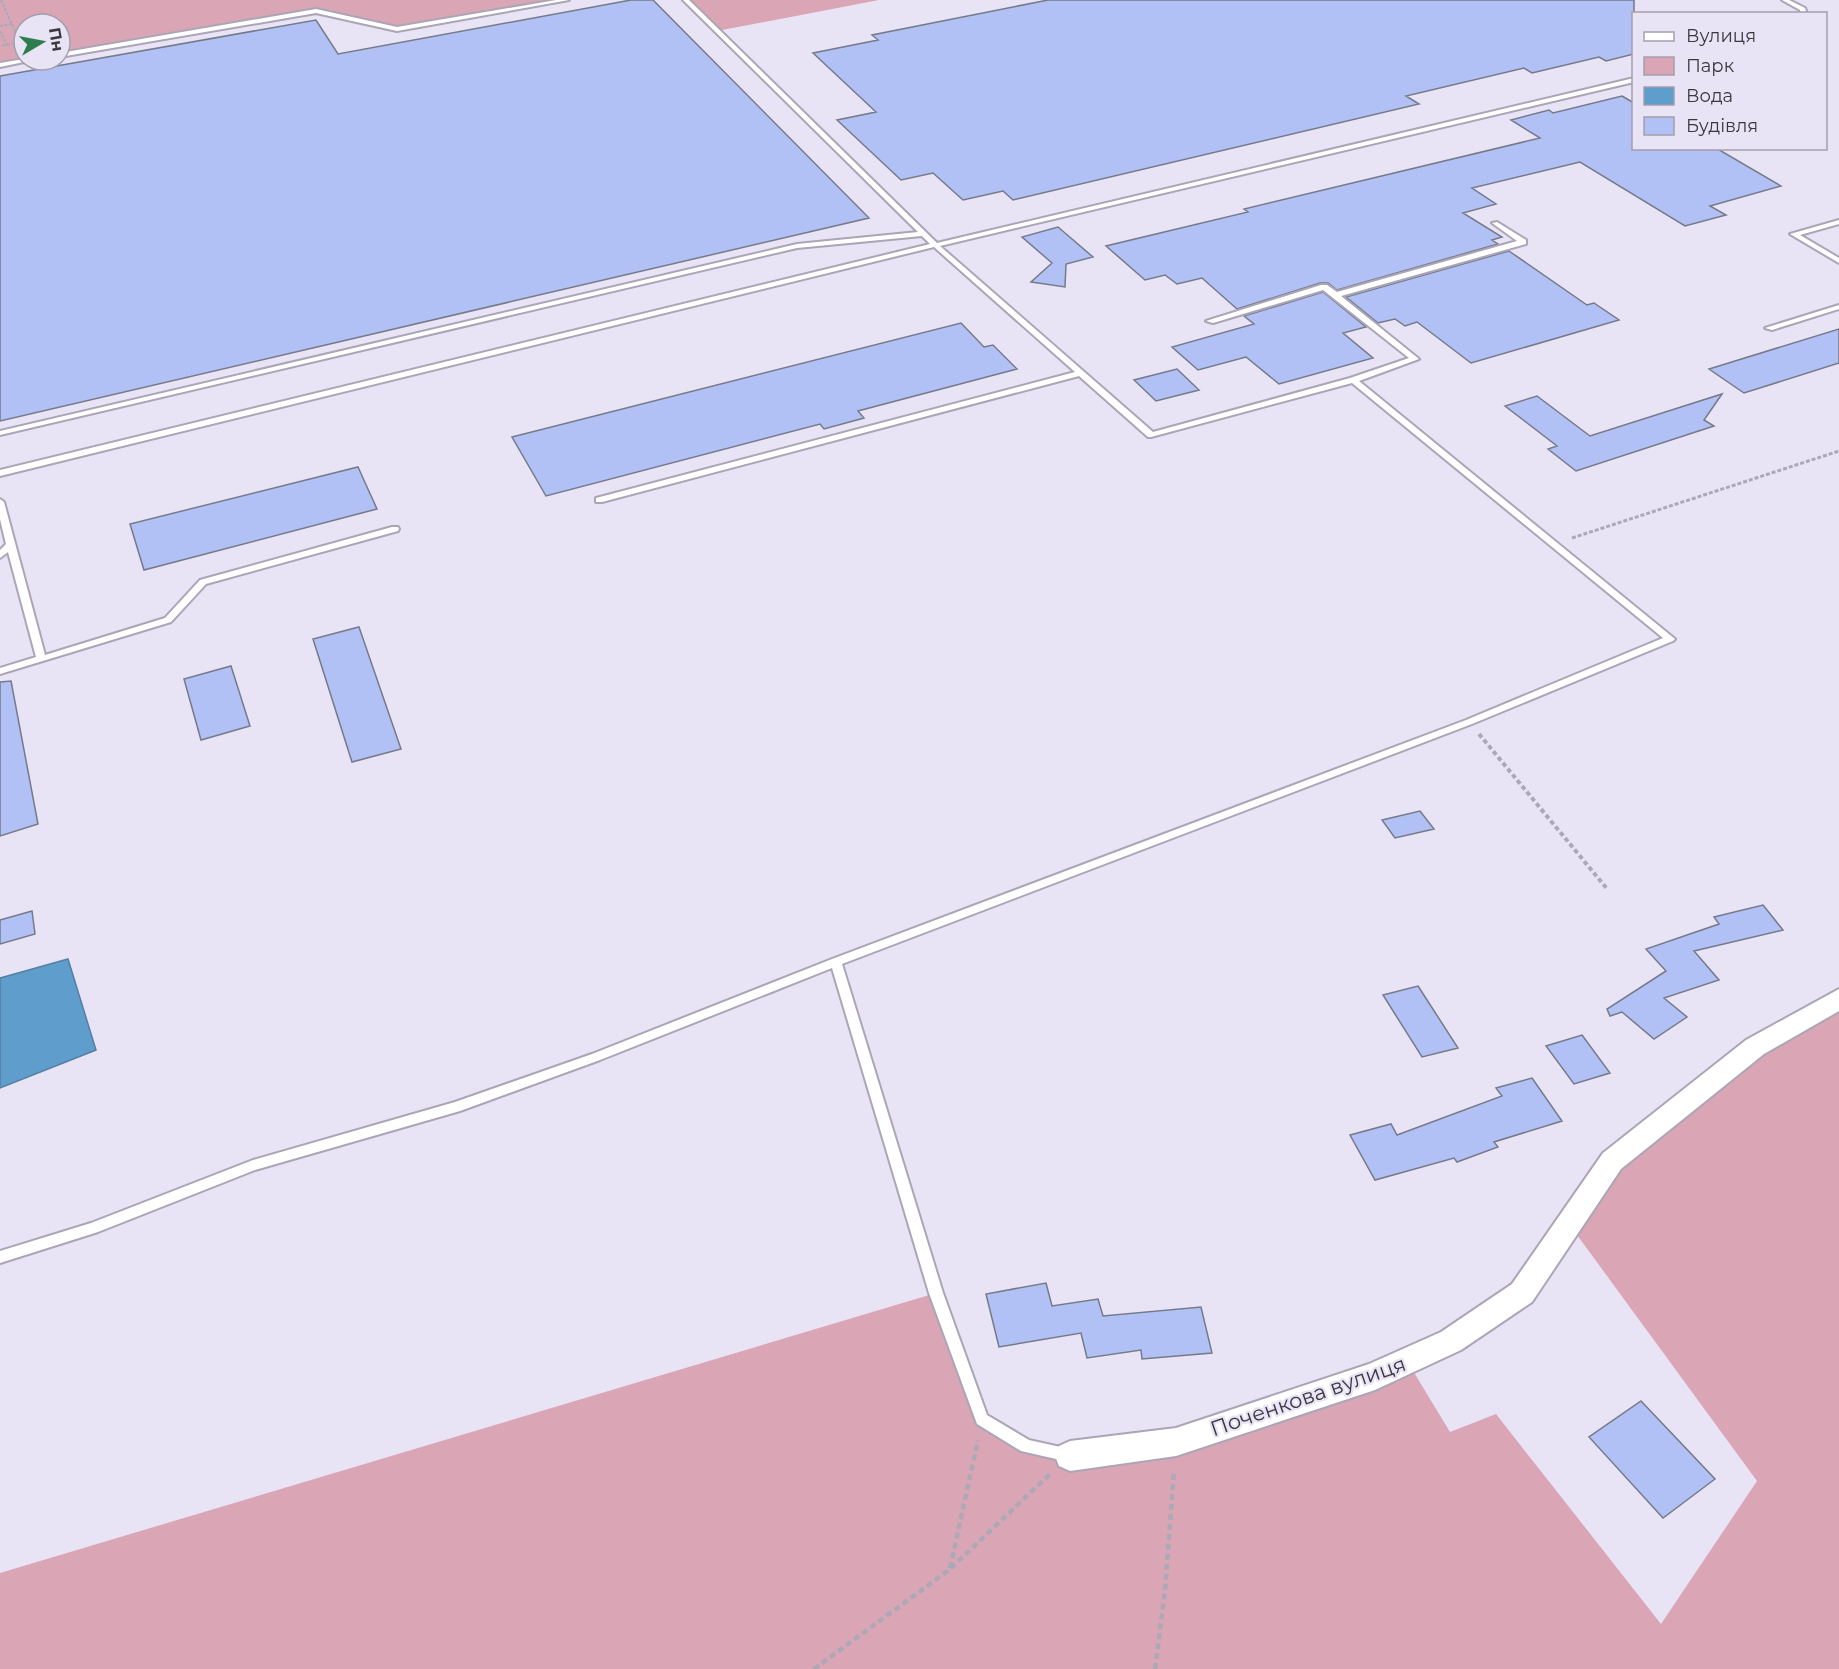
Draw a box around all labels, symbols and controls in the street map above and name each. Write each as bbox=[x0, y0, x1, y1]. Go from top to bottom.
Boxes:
north arrow bbox=[12, 12, 72, 72]
legend bbox=[1632, 12, 1827, 150]
text: Вулиця bbox=[1686, 25, 1756, 47]
text: Пн bbox=[45, 26, 68, 53]
text: Парк bbox=[1686, 55, 1735, 77]
text: Вода bbox=[1686, 85, 1733, 107]
text: Будівля bbox=[1686, 115, 1758, 137]
street label: Поченкова вулиця bbox=[1207, 1351, 1409, 1441]

